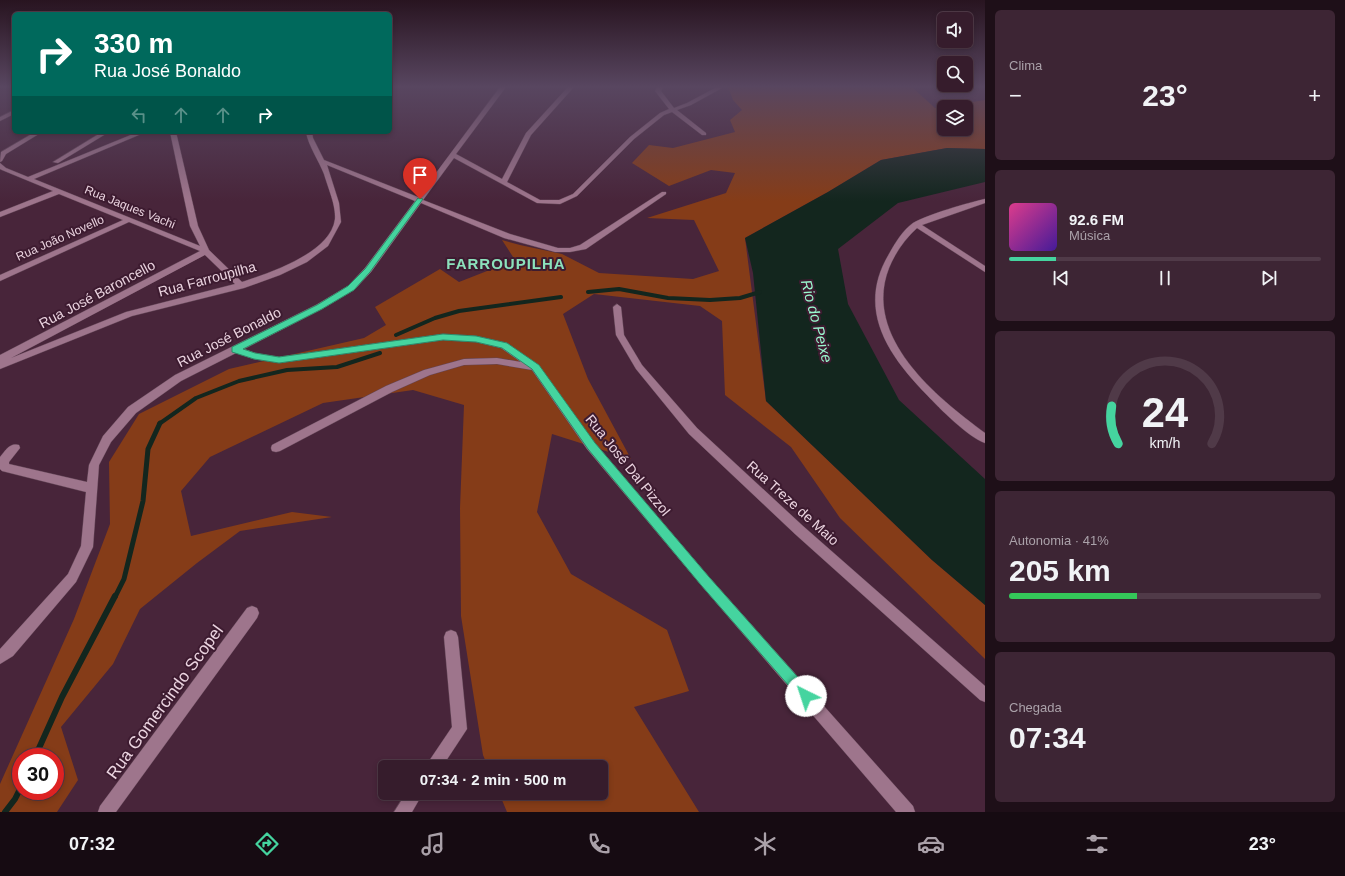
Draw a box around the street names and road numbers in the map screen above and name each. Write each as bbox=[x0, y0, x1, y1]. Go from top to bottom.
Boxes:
street label: Rua Jaques Vachi bbox=[83, 182, 177, 232]
street label: Rua João Novello bbox=[14, 212, 106, 264]
street label: Rua José Baroncello bbox=[36, 257, 158, 331]
street label: Rua Farroupilha bbox=[156, 258, 258, 300]
street label: Rua José Bonaldo bbox=[174, 304, 284, 370]
street label: Rua José Dal Pizzol bbox=[582, 411, 674, 519]
street label: Rua Treze de Maio bbox=[744, 457, 842, 549]
street label: Rua Gomercindo Scopel bbox=[103, 621, 227, 783]

